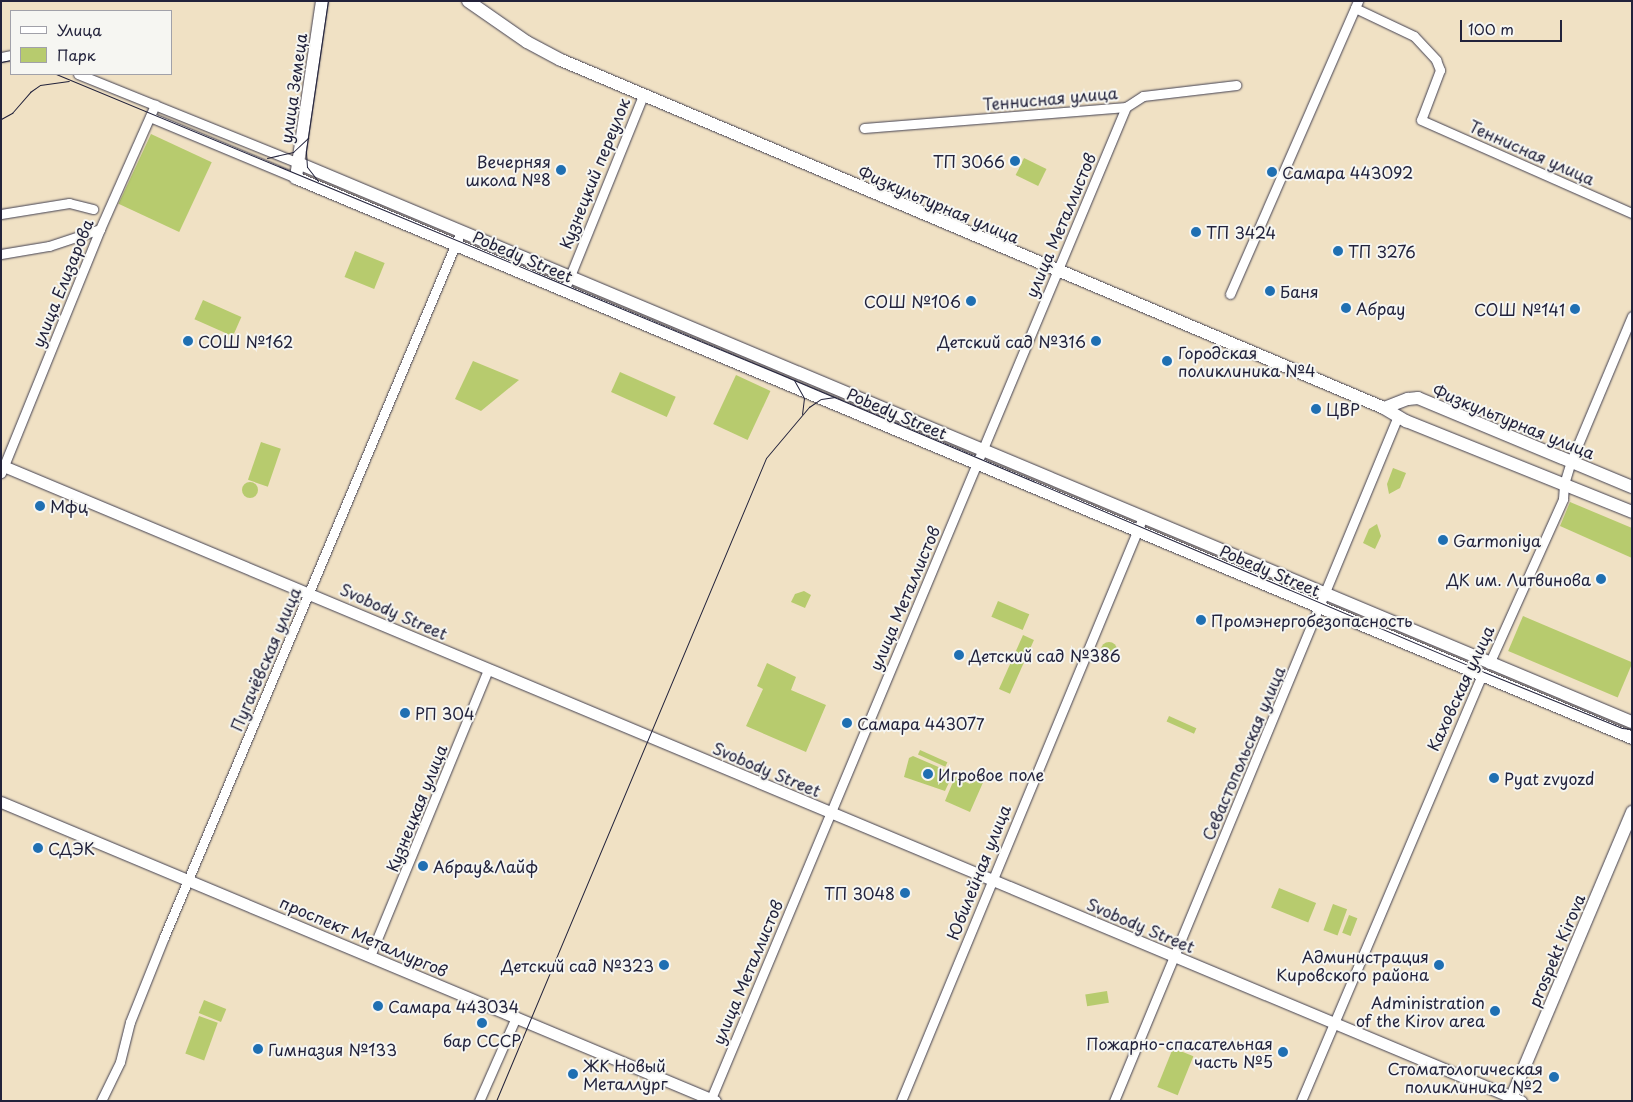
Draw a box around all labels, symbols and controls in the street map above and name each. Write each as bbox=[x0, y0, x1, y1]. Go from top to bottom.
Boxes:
legend bbox=[10, 10, 172, 75]
scale bar bbox=[1463, 10, 1566, 42]
text: 100 m bbox=[1468, 17, 1514, 40]
text: Улица bbox=[57, 18, 102, 41]
street label: улица Земеца bbox=[276, 31, 310, 145]
text: Парк bbox=[57, 43, 96, 66]
street label: Теннисная улица bbox=[981, 82, 1119, 114]
street label: Кузнецкий переулок bbox=[555, 95, 633, 251]
street label: Теннисная улица bbox=[1466, 115, 1598, 189]
street label: улица Металлистов bbox=[1021, 150, 1099, 300]
place label: Вечерняя школа №8 bbox=[465, 151, 551, 189]
place label: ТП 3066 bbox=[932, 151, 1005, 171]
marker: ТП 3066 bbox=[1009, 155, 1021, 167]
street label: Физкультурная улица bbox=[855, 161, 1023, 247]
place label: Самара 443092 bbox=[1282, 162, 1414, 182]
marker: Вечерняя школа №8 bbox=[555, 164, 567, 176]
marker: Самара 443092 bbox=[1266, 166, 1278, 178]
street label: улица Елизарова bbox=[27, 216, 97, 350]
place label: ТП 3424 bbox=[1206, 222, 1276, 242]
street label: Pobedy Street bbox=[470, 226, 576, 286]
marker: ТП 3424 bbox=[1190, 226, 1202, 238]
place label: ТП 3276 bbox=[1348, 241, 1416, 261]
marker: ТП 3276 bbox=[1332, 245, 1344, 257]
place label: Баня bbox=[1280, 281, 1319, 301]
marker: Баня bbox=[1264, 285, 1276, 297]
place label: СОШ №106 bbox=[864, 291, 961, 311]
marker: СОШ №106 bbox=[965, 295, 977, 307]
place label: Абрау bbox=[1356, 298, 1405, 318]
place label: СОШ №141 bbox=[1474, 299, 1565, 319]
marker: Абрау bbox=[1340, 302, 1352, 314]
marker: СОШ №141 bbox=[1569, 303, 1581, 315]
place label: СОШ №162 bbox=[198, 331, 293, 351]
place label: Детский сад №316 bbox=[936, 331, 1086, 351]
marker: СОШ №162 bbox=[182, 335, 194, 347]
marker: Детский сад №316 bbox=[1090, 335, 1102, 347]
place label: Городская поликлиника №4 bbox=[1178, 342, 1316, 380]
marker: Городская поликлиника №4 bbox=[1160, 354, 1174, 368]
street label: Физкультурная улица bbox=[1430, 380, 1598, 462]
street label: Pobedy Street bbox=[844, 383, 950, 443]
place label: ЦВР bbox=[1326, 399, 1360, 419]
marker: ЦВР bbox=[1310, 403, 1322, 415]
place label: Мфц bbox=[50, 496, 88, 516]
marker: Мфц bbox=[34, 500, 46, 512]
street label: улица Металлистов bbox=[865, 523, 943, 673]
place label: Garmoniya bbox=[1453, 530, 1541, 550]
marker: Garmoniya bbox=[1437, 534, 1449, 546]
street label: Pobedy Street bbox=[1217, 540, 1323, 600]
place label: ДК им. Литвинова bbox=[1446, 569, 1591, 589]
marker: ДК им. Литвинова bbox=[1595, 573, 1607, 585]
street label: Svobody Street bbox=[337, 579, 451, 643]
street label: Пугачёвская улица bbox=[226, 584, 304, 734]
place label: Промэнергобезопасность bbox=[1211, 610, 1412, 630]
marker: Промэнергобезопасность bbox=[1195, 614, 1207, 626]
street label: Каховская улица bbox=[1422, 622, 1498, 754]
place label: Детский сад №386 bbox=[969, 645, 1122, 665]
marker: Детский сад №386 bbox=[953, 649, 965, 661]
street label: Севастопольская улица bbox=[1197, 662, 1289, 844]
place label: РП 304 bbox=[415, 703, 475, 723]
marker: РП 304 bbox=[399, 707, 411, 719]
place label: Самара 443077 bbox=[857, 713, 985, 733]
marker: Самара 443077 bbox=[841, 717, 853, 729]
street label: Svobody Street bbox=[710, 738, 824, 800]
street label: Кузнецкая улица bbox=[382, 741, 450, 875]
place label: Игровое поле bbox=[938, 764, 1044, 784]
marker: Игровое поле bbox=[922, 768, 934, 780]
place label: Pyat zvyozd bbox=[1504, 768, 1596, 788]
marker: Pyat zvyozd bbox=[1488, 772, 1500, 784]
street label: Юбилейная улица bbox=[942, 802, 1014, 942]
place label: СДЭК bbox=[48, 838, 95, 858]
marker: СДЭК bbox=[32, 842, 44, 854]
place label: Абрау&Лайф bbox=[433, 856, 538, 876]
marker: Абрау&Лайф bbox=[417, 860, 429, 872]
place label: ТП 3048 bbox=[824, 883, 895, 903]
marker: ТП 3048 bbox=[899, 887, 911, 899]
street label: prospekt Kirova bbox=[1523, 890, 1589, 1010]
street label: проспект Металлургов bbox=[277, 892, 451, 980]
street label: Svobody Street bbox=[1084, 894, 1198, 956]
street label: улица Металлистов bbox=[708, 897, 786, 1047]
place label: Администрация Кировского района bbox=[1276, 946, 1429, 984]
place label: Детский сад №323 bbox=[500, 955, 654, 975]
marker: Детский сад №323 bbox=[658, 959, 670, 971]
marker: Администрация Кировского района bbox=[1433, 959, 1445, 971]
place label: Administration of the Kirov area bbox=[1354, 992, 1485, 1030]
place label: Самара 443034 bbox=[388, 996, 520, 1016]
marker: Самара 443034 bbox=[372, 1000, 384, 1012]
marker: Administration of the Kirov area bbox=[1489, 1005, 1501, 1017]
marker: бар СССР bbox=[476, 1017, 488, 1029]
place label: бар СССР bbox=[443, 1030, 521, 1050]
place label: Пожарно-спасательная часть №5 bbox=[1086, 1033, 1273, 1071]
place label: Гимназия №133 bbox=[268, 1039, 397, 1059]
marker: Гимназия №133 bbox=[252, 1043, 264, 1055]
marker: Пожарно-спасательная часть №5 bbox=[1277, 1046, 1289, 1058]
place label: ЖК Новый Металлург bbox=[583, 1055, 668, 1093]
place label: Стоматологическая поликлиника №2 bbox=[1388, 1058, 1543, 1096]
marker: ЖК Новый Металлург bbox=[567, 1068, 579, 1080]
marker: Стоматологическая поликлиника №2 bbox=[1547, 1070, 1561, 1084]

